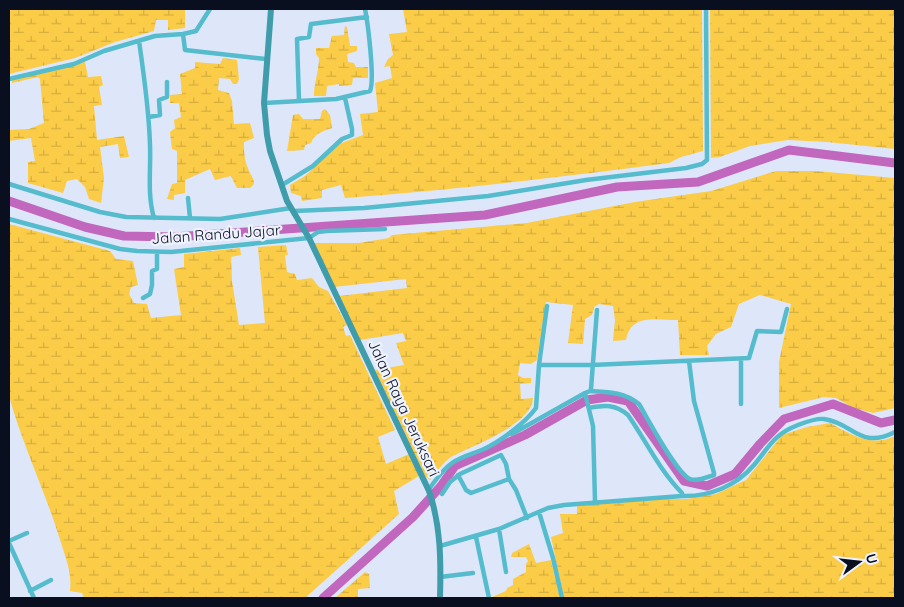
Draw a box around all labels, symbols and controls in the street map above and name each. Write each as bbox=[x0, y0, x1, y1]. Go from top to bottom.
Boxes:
street label: Jalan Randu Jajar bbox=[151, 220, 281, 248]
street label: Jalan Raya Jeruksari bbox=[364, 337, 444, 479]
north arrow bbox=[834, 537, 884, 587]
text: U bbox=[862, 552, 882, 566]

